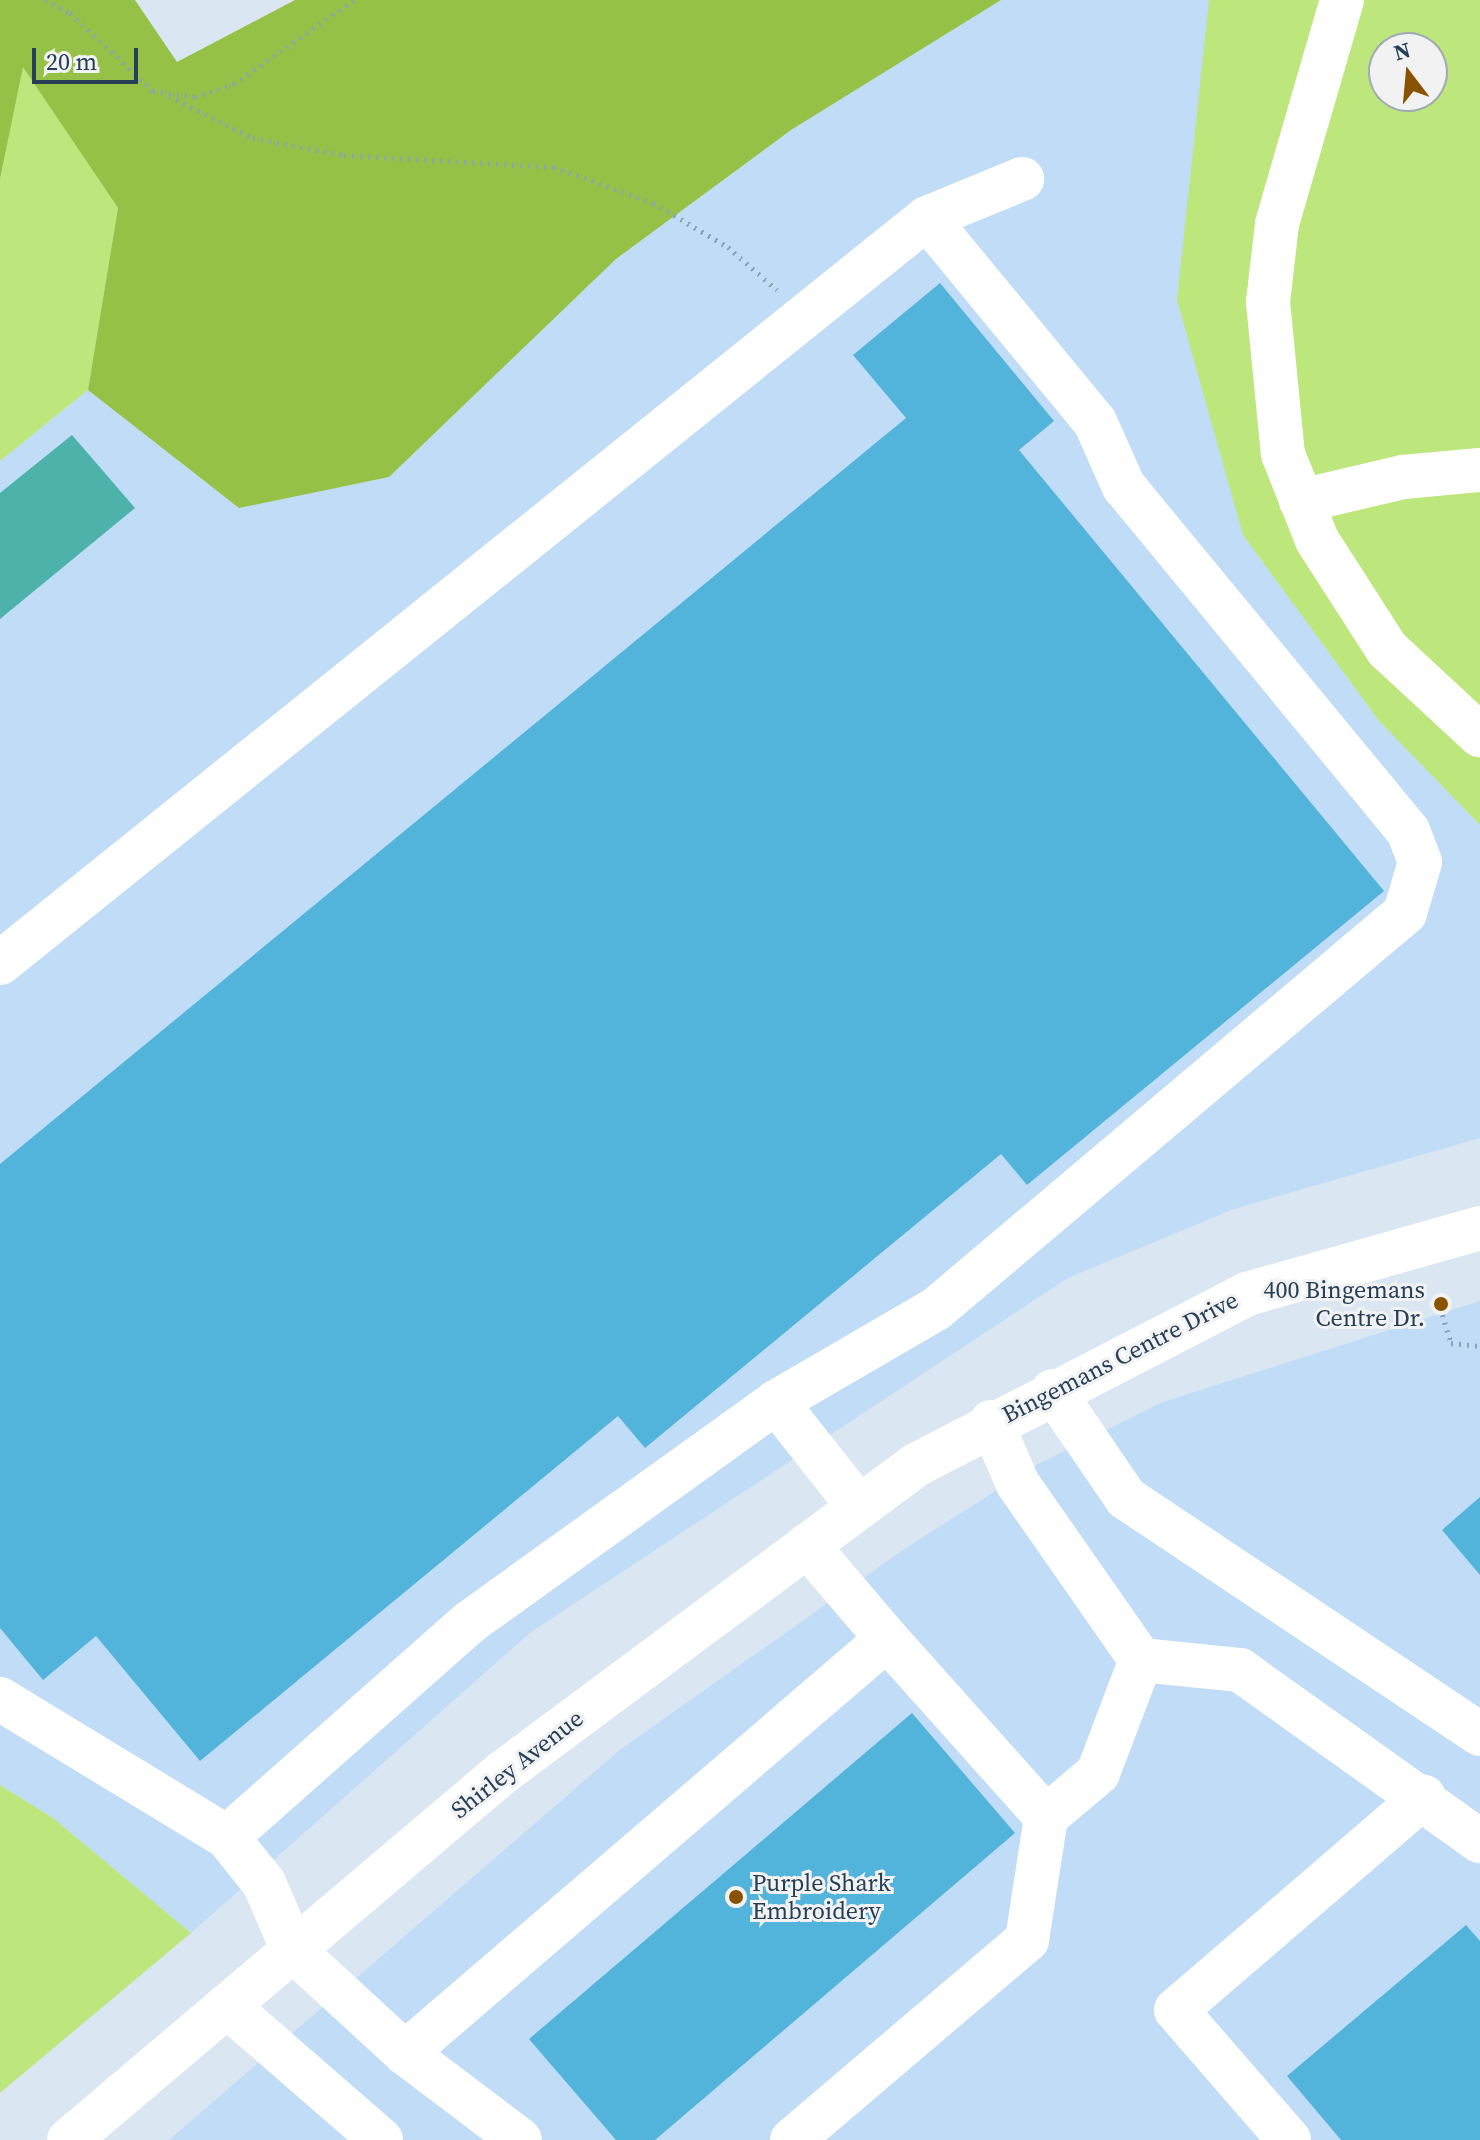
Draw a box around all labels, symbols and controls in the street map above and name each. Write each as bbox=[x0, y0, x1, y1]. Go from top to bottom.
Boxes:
scale bar bbox=[36, 32, 142, 82]
north arrow bbox=[1368, 32, 1448, 112]
text: N bbox=[1390, 34, 1414, 67]
text: 20 m bbox=[46, 45, 97, 78]
place label: 400 Bingemans Centre Dr. bbox=[1264, 1276, 1425, 1332]
street label: Bingemans Centre Drive bbox=[997, 1285, 1243, 1429]
marker: 400 Bingemans Centre Dr. bbox=[1432, 1295, 1450, 1313]
street label: Shirley Avenue bbox=[445, 1704, 589, 1824]
place label: Purple Shark Embroidery bbox=[752, 1869, 891, 1925]
marker: Purple Shark Embroidery bbox=[727, 1888, 745, 1906]

